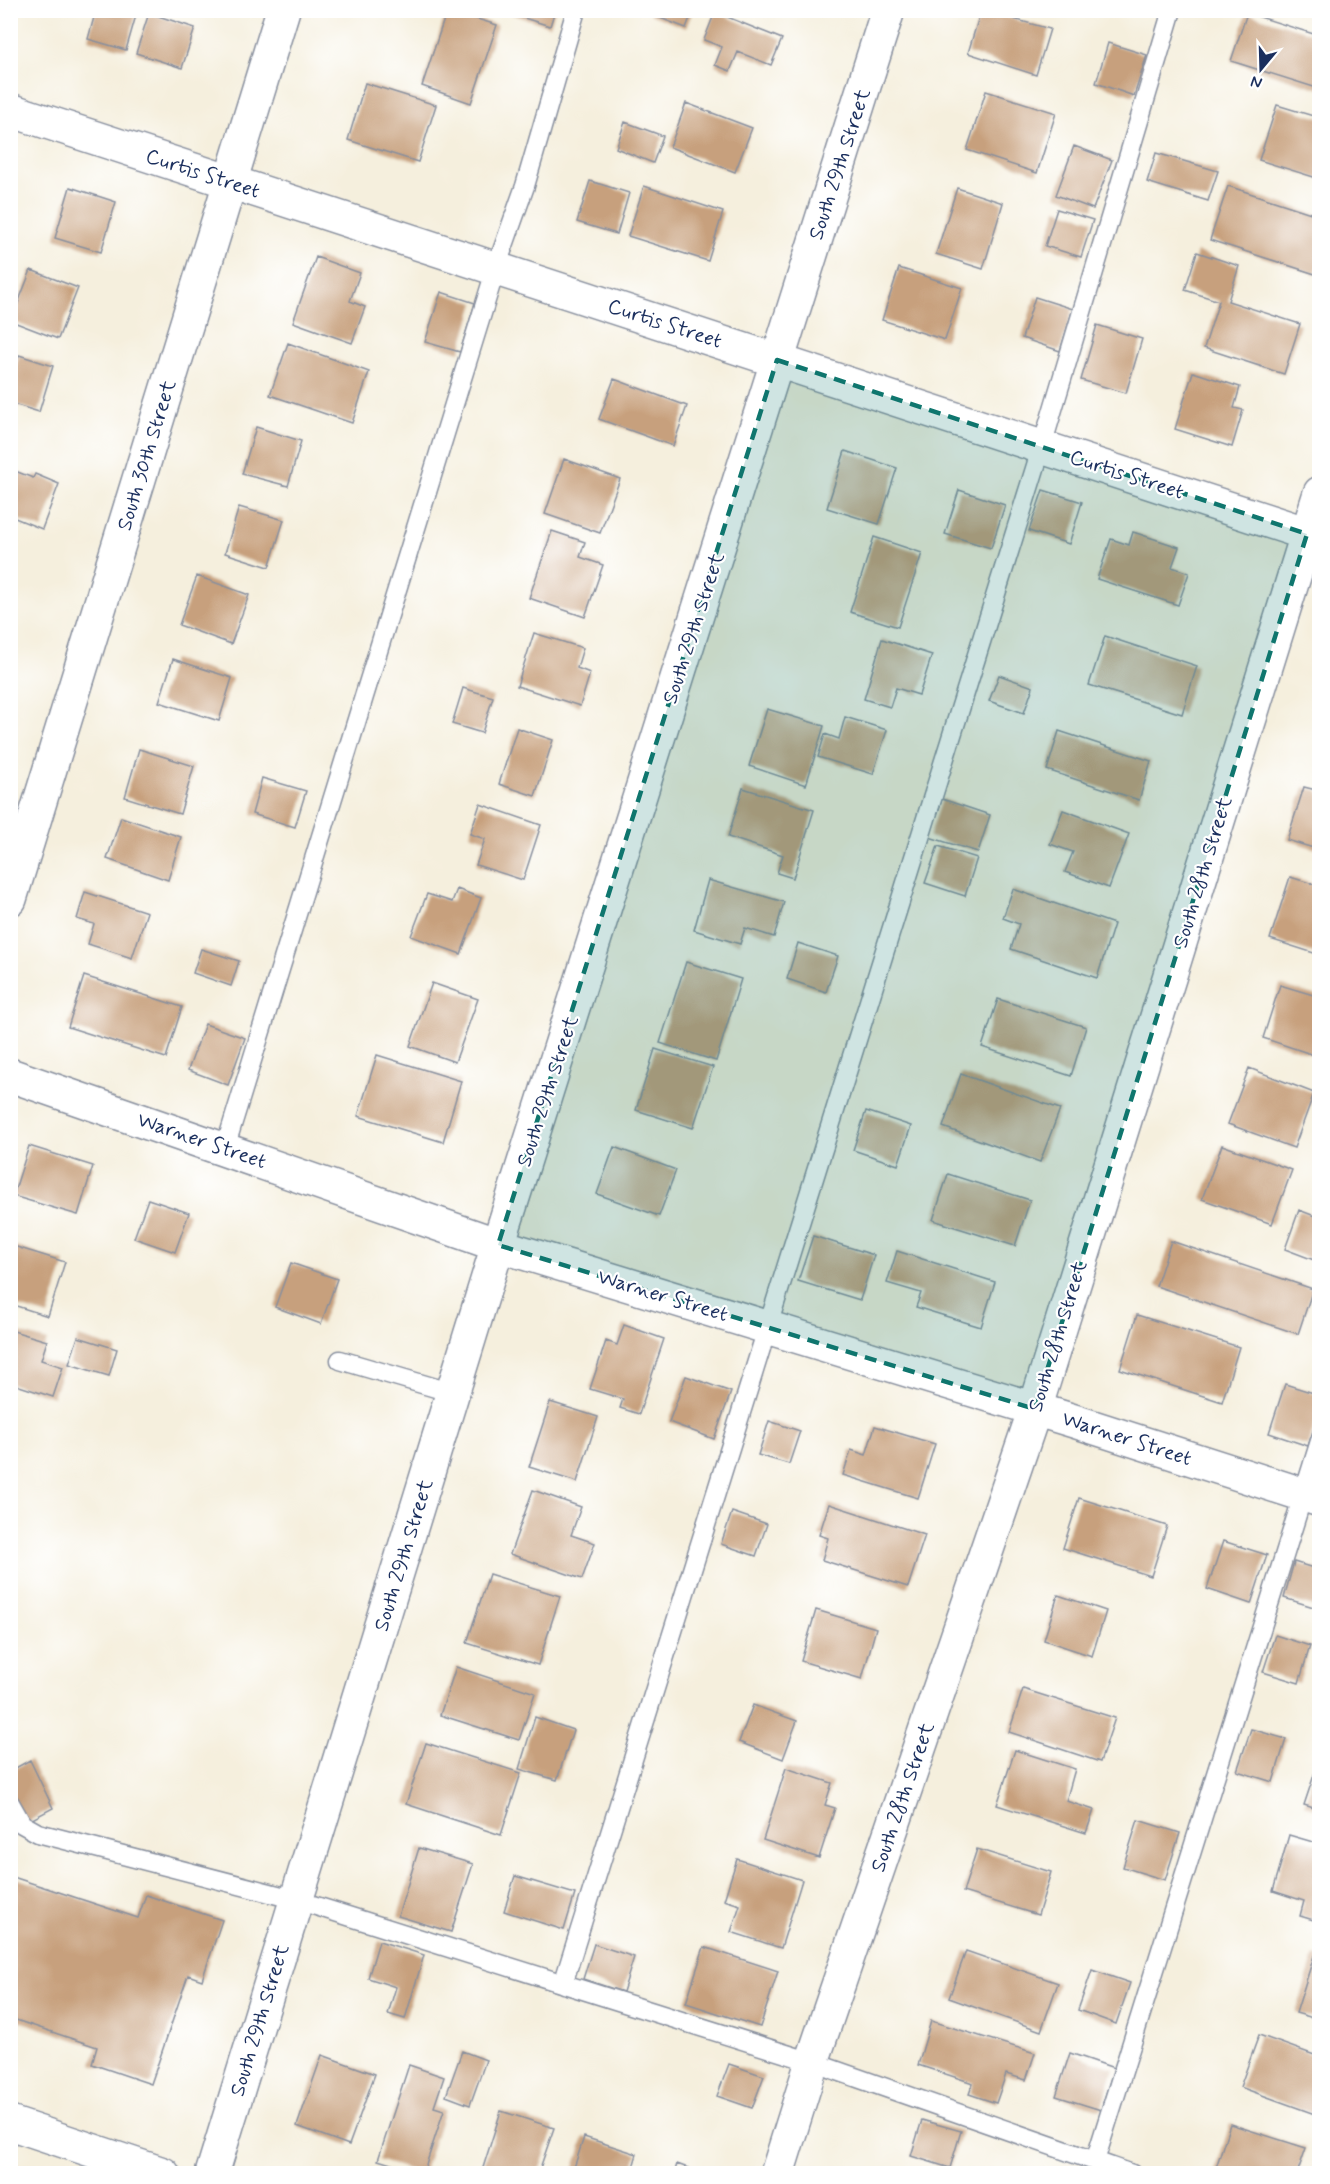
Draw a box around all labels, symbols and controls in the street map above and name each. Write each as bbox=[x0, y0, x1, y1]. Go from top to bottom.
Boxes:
north arrow bbox=[1231, 39, 1291, 99]
text: N bbox=[1248, 70, 1265, 93]
street label: South 29th Street bbox=[802, 84, 878, 244]
street label: Curtis Street bbox=[142, 142, 264, 206]
street label: Curtis Street bbox=[604, 292, 726, 356]
street label: South 30th Street bbox=[111, 376, 183, 534]
street label: Curtis Street bbox=[1066, 443, 1188, 507]
street label: South 29th Street bbox=[656, 548, 732, 708]
street label: South 28th Street bbox=[1167, 793, 1239, 951]
street label: South 29th Street bbox=[510, 1011, 586, 1171]
street label: Warner Street bbox=[133, 1106, 270, 1176]
street label: South 28th Street bbox=[1022, 1257, 1094, 1415]
street label: Warner Street bbox=[594, 1263, 731, 1329]
street label: Warner Street bbox=[1058, 1405, 1195, 1473]
street label: South 29th Street bbox=[368, 1475, 441, 1635]
street label: South 28th Street bbox=[864, 1718, 942, 1876]
street label: South 29th Street bbox=[224, 1940, 297, 2100]

